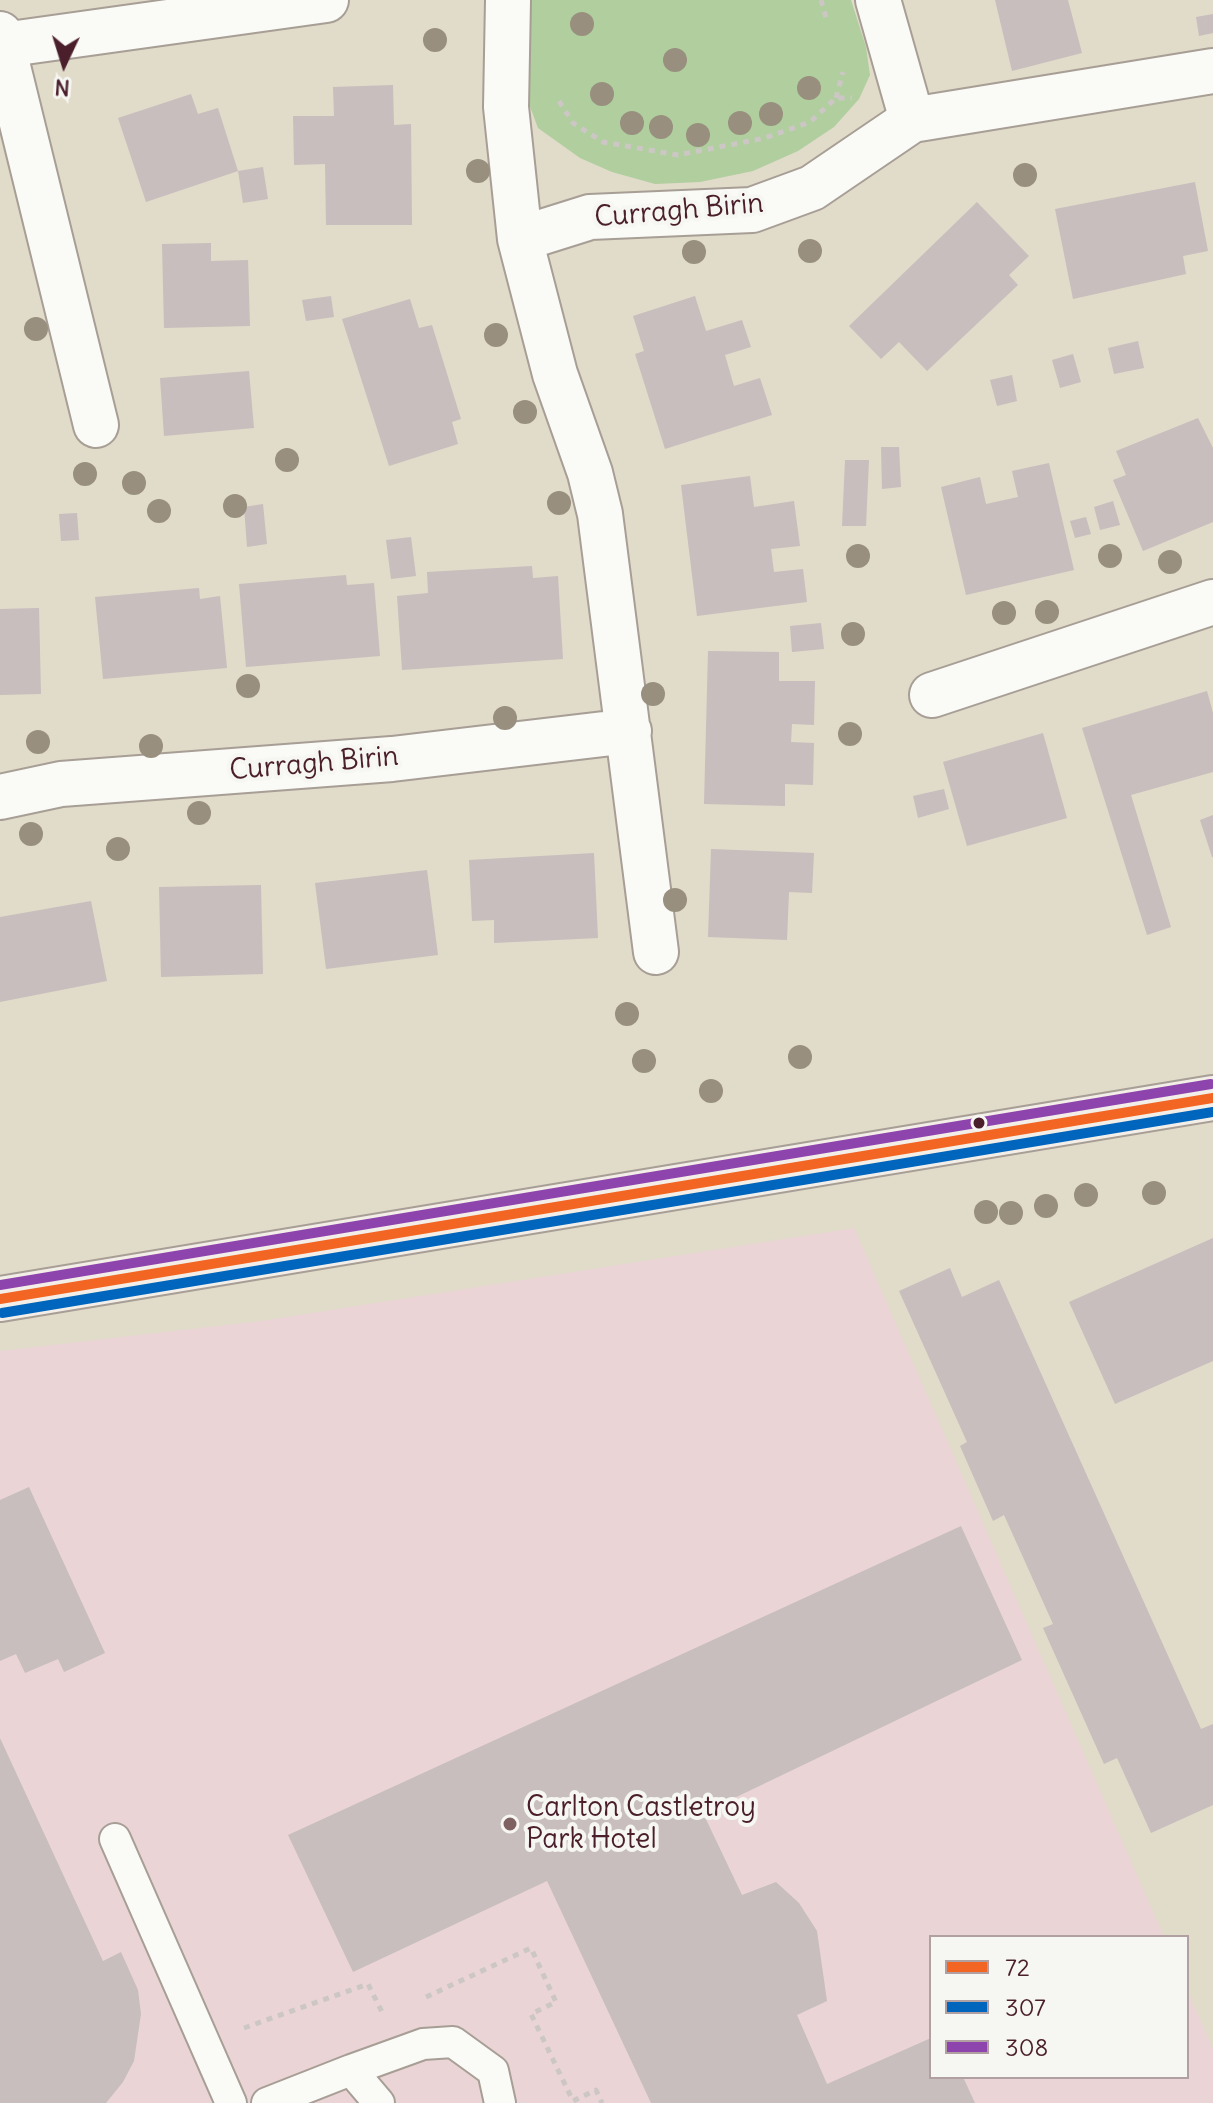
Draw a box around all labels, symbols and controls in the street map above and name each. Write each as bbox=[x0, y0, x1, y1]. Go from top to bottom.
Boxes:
north arrow bbox=[24, 24, 104, 104]
text: N bbox=[54, 73, 71, 102]
street label: Curragh Birin bbox=[593, 187, 765, 235]
street label: Curragh Birin bbox=[228, 740, 400, 788]
unlabelled marker bbox=[971, 1115, 987, 1131]
place label: Carlton Castletroy Park Hotel bbox=[526, 1791, 756, 1857]
marker: Carlton Castletroy Park Hotel bbox=[501, 1815, 519, 1833]
legend bbox=[929, 1935, 1189, 2079]
text: 72 bbox=[1005, 1952, 1030, 1982]
text: 307 bbox=[1005, 1992, 1046, 2022]
text: 308 bbox=[1005, 2032, 1048, 2062]

